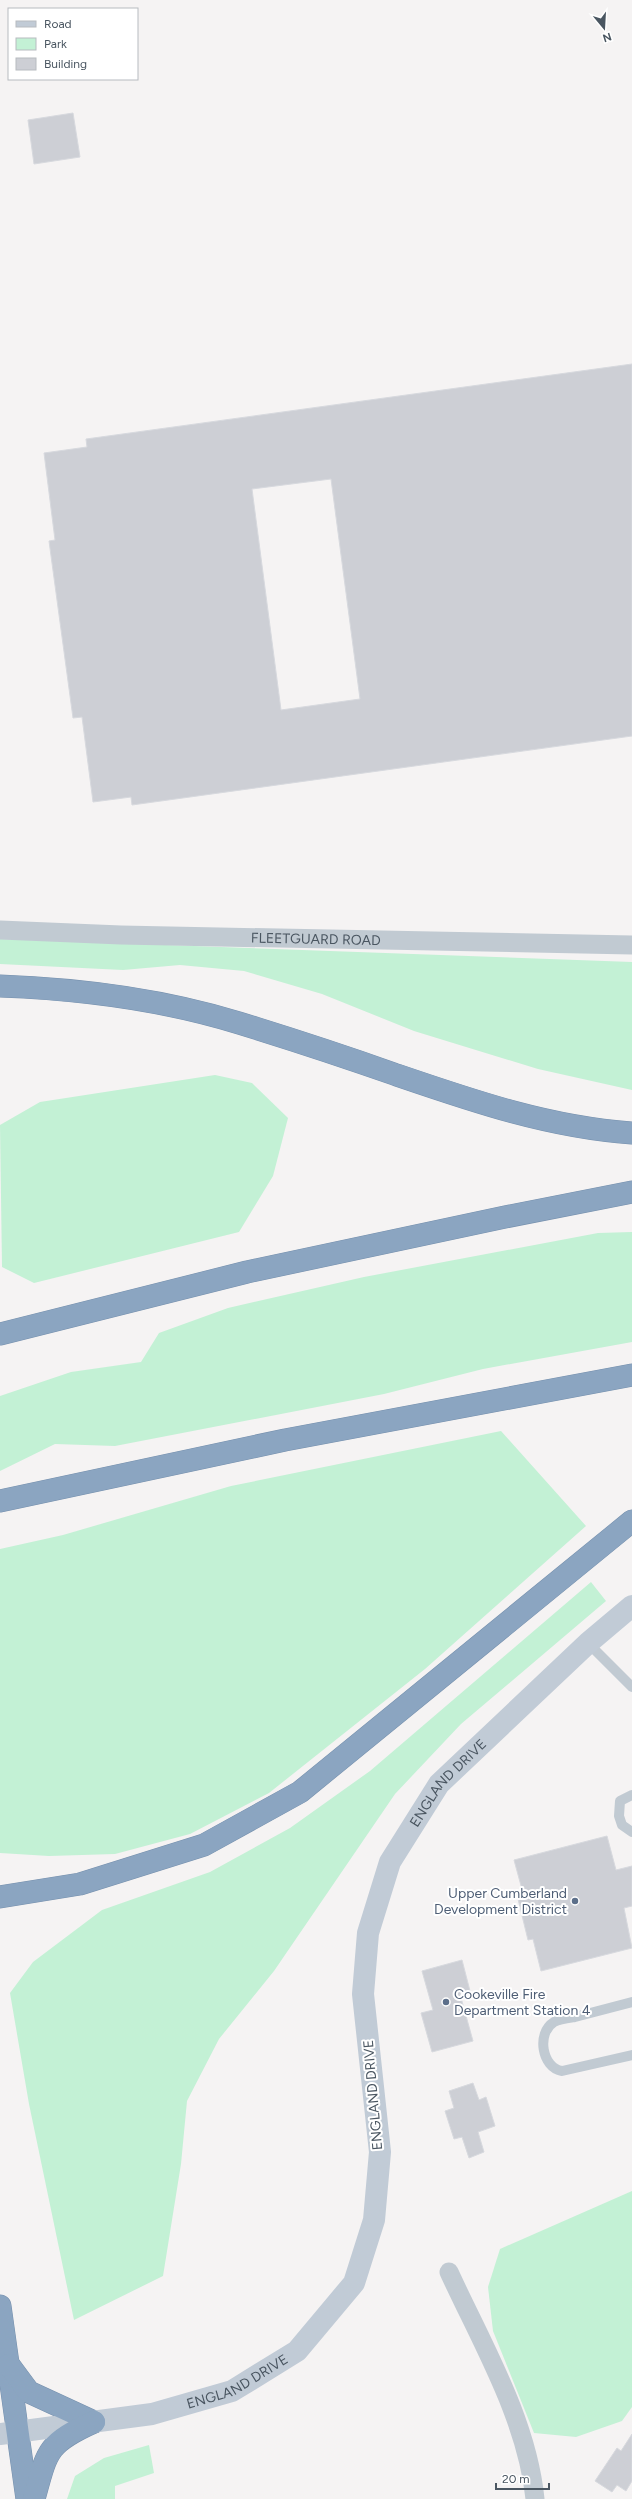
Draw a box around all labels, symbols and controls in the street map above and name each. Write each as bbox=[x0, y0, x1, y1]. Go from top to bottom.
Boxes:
legend bbox=[8, 8, 138, 80]
north arrow bbox=[584, 8, 624, 48]
text: Road bbox=[44, 17, 72, 31]
text: N bbox=[601, 30, 613, 45]
text: Park bbox=[44, 37, 67, 51]
text: Building bbox=[44, 57, 87, 71]
street label: FLEETGUARD ROAD bbox=[251, 929, 381, 949]
street label: ENGLAND DRIVE bbox=[406, 1735, 490, 1830]
place label: Upper Cumberland Development District bbox=[434, 1885, 567, 1918]
marker: Upper Cumberland Development District bbox=[570, 1896, 580, 1906]
place label: Cookeville Fire Department Station 4 bbox=[454, 1986, 591, 2019]
marker: Cookeville Fire Department Station 4 bbox=[441, 1997, 451, 2007]
street label: ENGLAND DRIVE bbox=[360, 2039, 386, 2151]
street label: ENGLAND DRIVE bbox=[185, 2350, 291, 2412]
scale bar bbox=[496, 2465, 549, 2491]
text: 20 m bbox=[502, 2472, 530, 2486]

